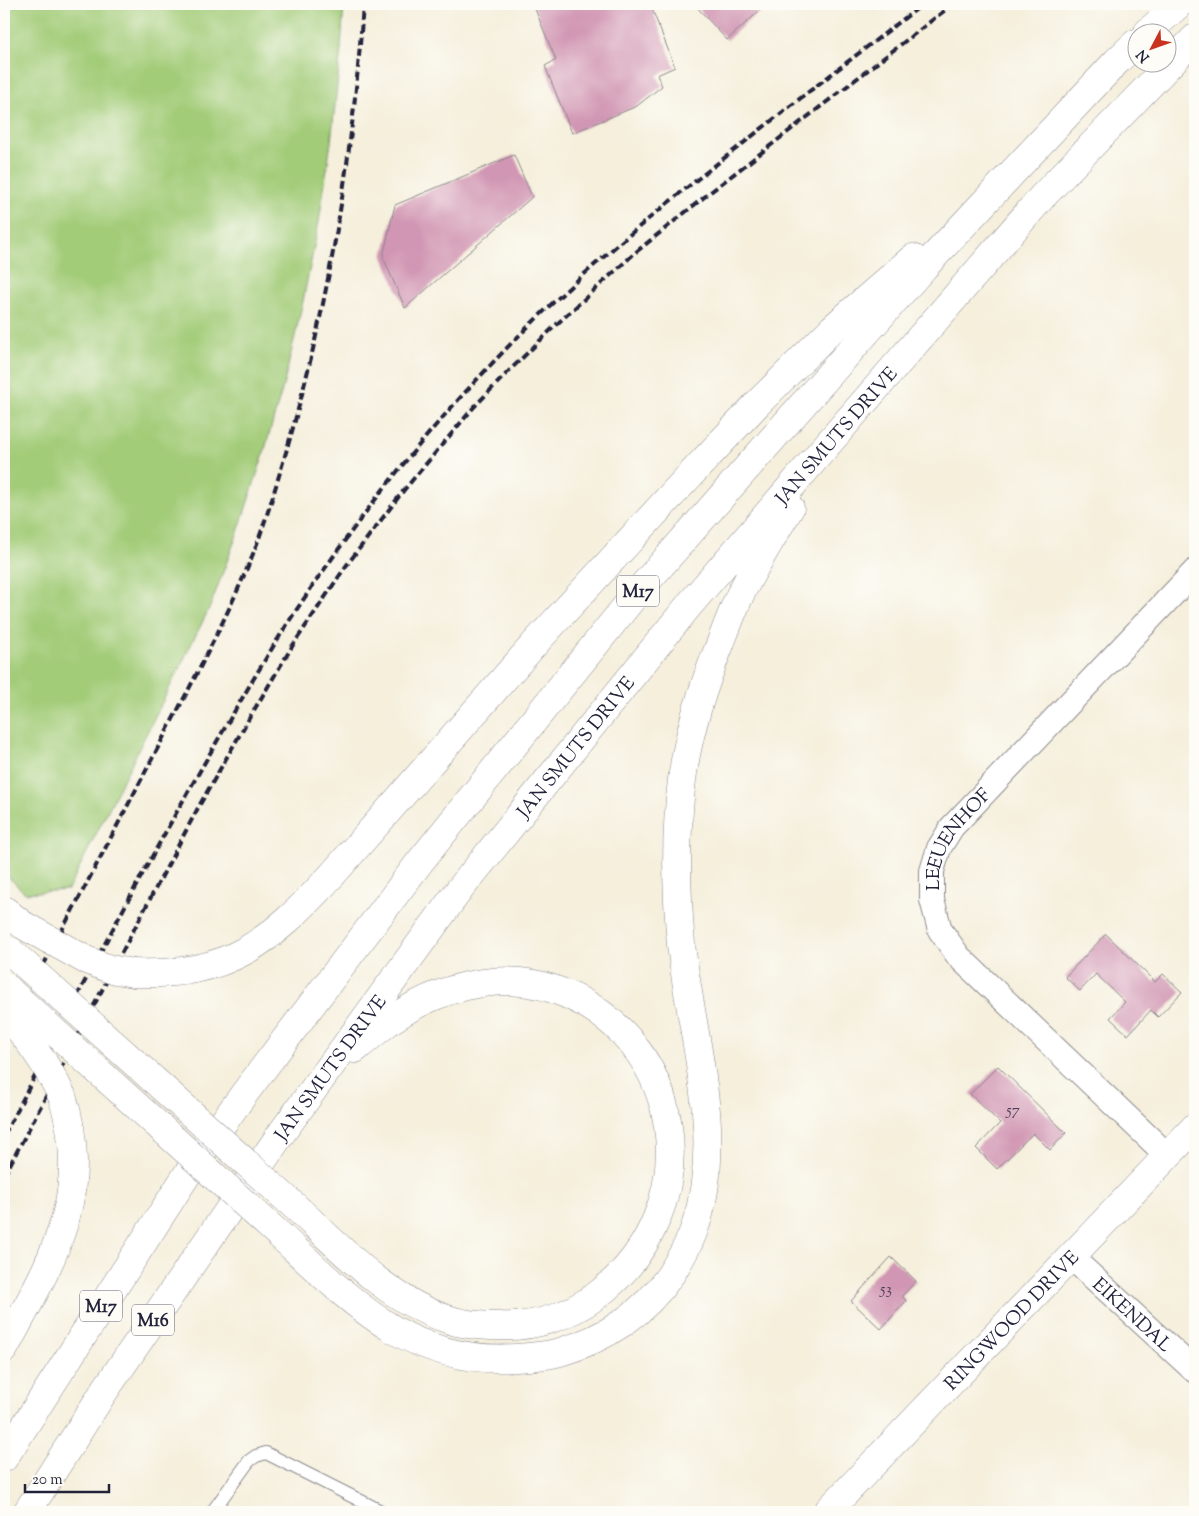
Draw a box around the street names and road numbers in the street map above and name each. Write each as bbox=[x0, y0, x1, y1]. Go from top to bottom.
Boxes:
street label: JAN SMUTS DRIVE bbox=[769, 362, 905, 513]
road number: M17 bbox=[617, 576, 659, 606]
street label: JAN SMUTS DRIVE bbox=[511, 671, 643, 825]
street label: LEEUENHOF bbox=[921, 783, 998, 891]
street label: JAN SMUTS DRIVE bbox=[269, 990, 394, 1148]
street label: RINGWOOD DRIVE bbox=[939, 1245, 1086, 1397]
street label: EIKENDAL bbox=[1086, 1272, 1177, 1360]
road number: M17 bbox=[80, 1290, 122, 1322]
road number: M16 bbox=[132, 1304, 174, 1336]

